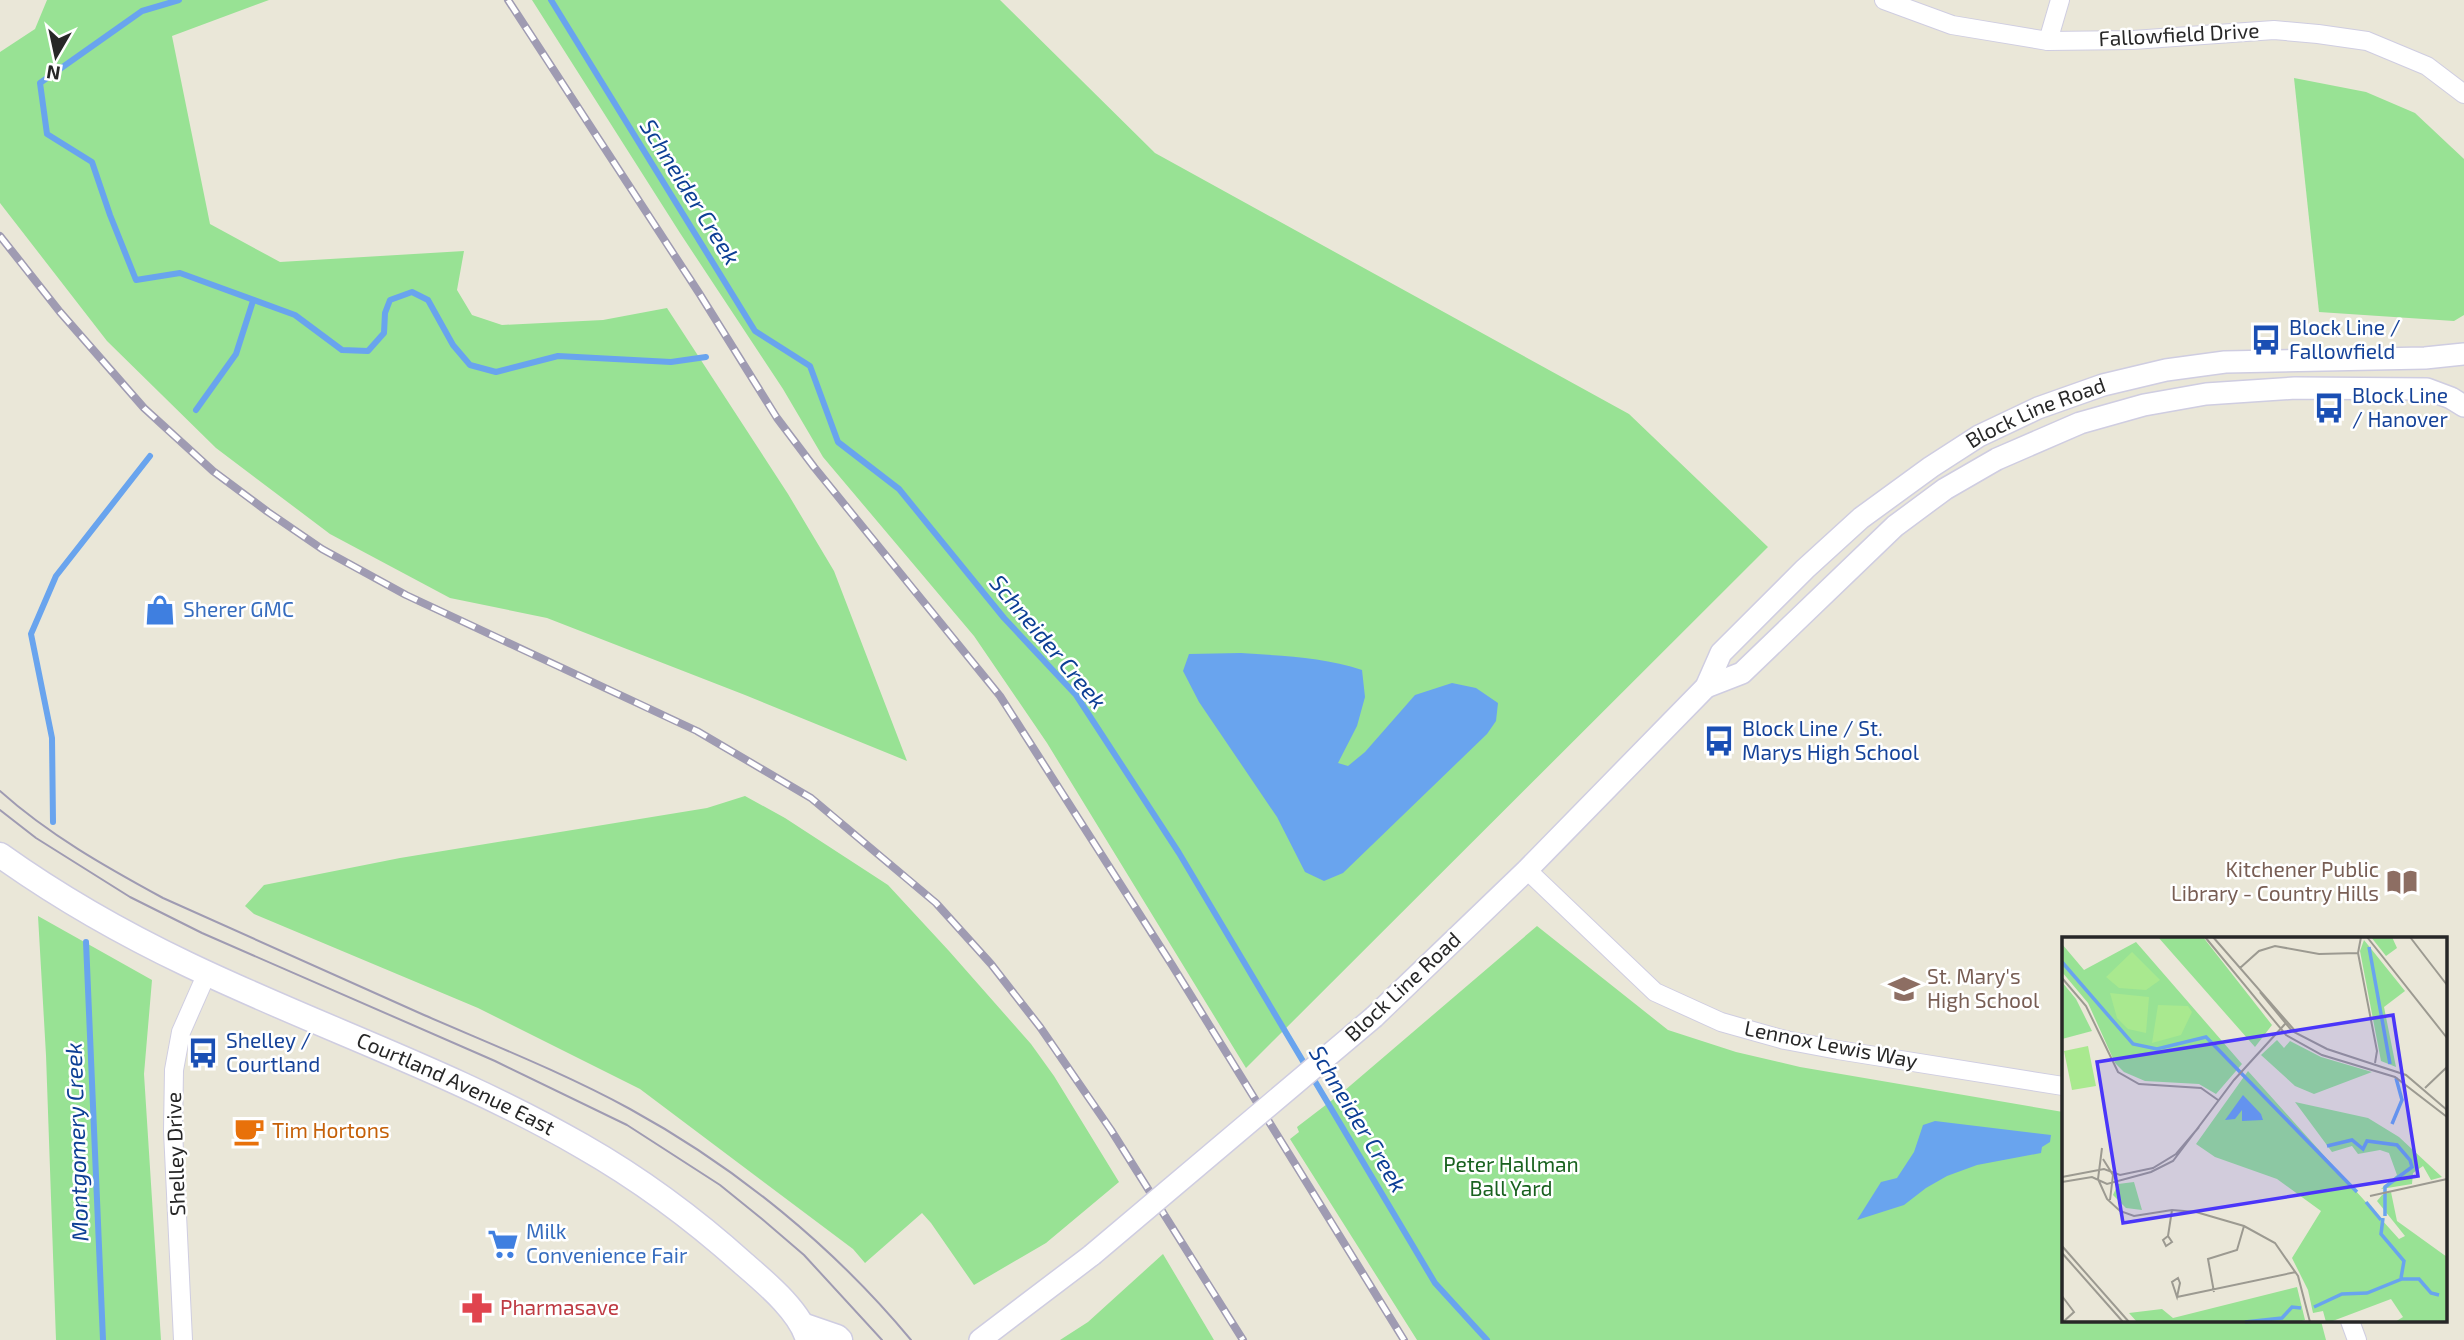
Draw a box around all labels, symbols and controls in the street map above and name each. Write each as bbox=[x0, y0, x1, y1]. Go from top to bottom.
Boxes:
street label: Fallowfield Drive bbox=[2098, 17, 2260, 50]
north arrow bbox=[21, 21, 91, 91]
text: N bbox=[45, 61, 62, 86]
water label: Schneider Creek bbox=[635, 113, 747, 270]
place label: Block Line / Fallowfield bbox=[2289, 314, 2401, 363]
bus stop icon: Block Line / Fallowfield bbox=[2249, 323, 2283, 357]
street label: Block Line Road bbox=[1960, 371, 2108, 452]
place label: Block Line / Hanover bbox=[2352, 382, 2448, 431]
bus stop icon: Block Line / Hanover bbox=[2312, 391, 2346, 425]
water label: Schneider Creek bbox=[984, 569, 1113, 714]
shop icon: Sherer GMC bbox=[143, 593, 177, 627]
place label: Sherer GMC bbox=[183, 596, 294, 621]
place label: Block Line / St. Marys High School bbox=[1742, 715, 1920, 764]
bus stop icon: Block Line / St. Marys High School bbox=[1702, 724, 1736, 758]
place label: Kitchener Public Library - Country Hills bbox=[2171, 856, 2379, 905]
library icon: Kitchener Public Library - Country Hills bbox=[2385, 865, 2419, 899]
street label: Block Line Road bbox=[1339, 926, 1465, 1046]
inset map bbox=[2062, 937, 2446, 1322]
place label: St. Mary's High School bbox=[1927, 963, 2040, 1012]
school or university icon: St. Mary's High School bbox=[1887, 972, 1921, 1006]
street label: Lennox Lewis Way bbox=[1743, 1014, 1920, 1073]
street label: Courtland Avenue East bbox=[353, 1026, 560, 1140]
place label: Shelley / Courtland bbox=[226, 1027, 320, 1076]
bus stop icon: Shelley / Courtland bbox=[186, 1036, 220, 1070]
water label: Schneider Creek bbox=[1304, 1040, 1414, 1197]
water label: Montgomery Creek bbox=[59, 1042, 93, 1242]
street label: Shelley Drive bbox=[160, 1092, 189, 1217]
cafe icon: Tim Hortons bbox=[232, 1114, 266, 1148]
place label: Tim Hortons bbox=[272, 1117, 390, 1142]
park label: Peter Hallman Ball Yard bbox=[1443, 1151, 1579, 1200]
place label: Milk Convenience Fair bbox=[526, 1218, 688, 1267]
supermarket icon: Milk Convenience Fair bbox=[486, 1227, 520, 1261]
pharmacy icon: Pharmasave bbox=[460, 1291, 494, 1325]
place label: Pharmasave bbox=[500, 1294, 619, 1319]

